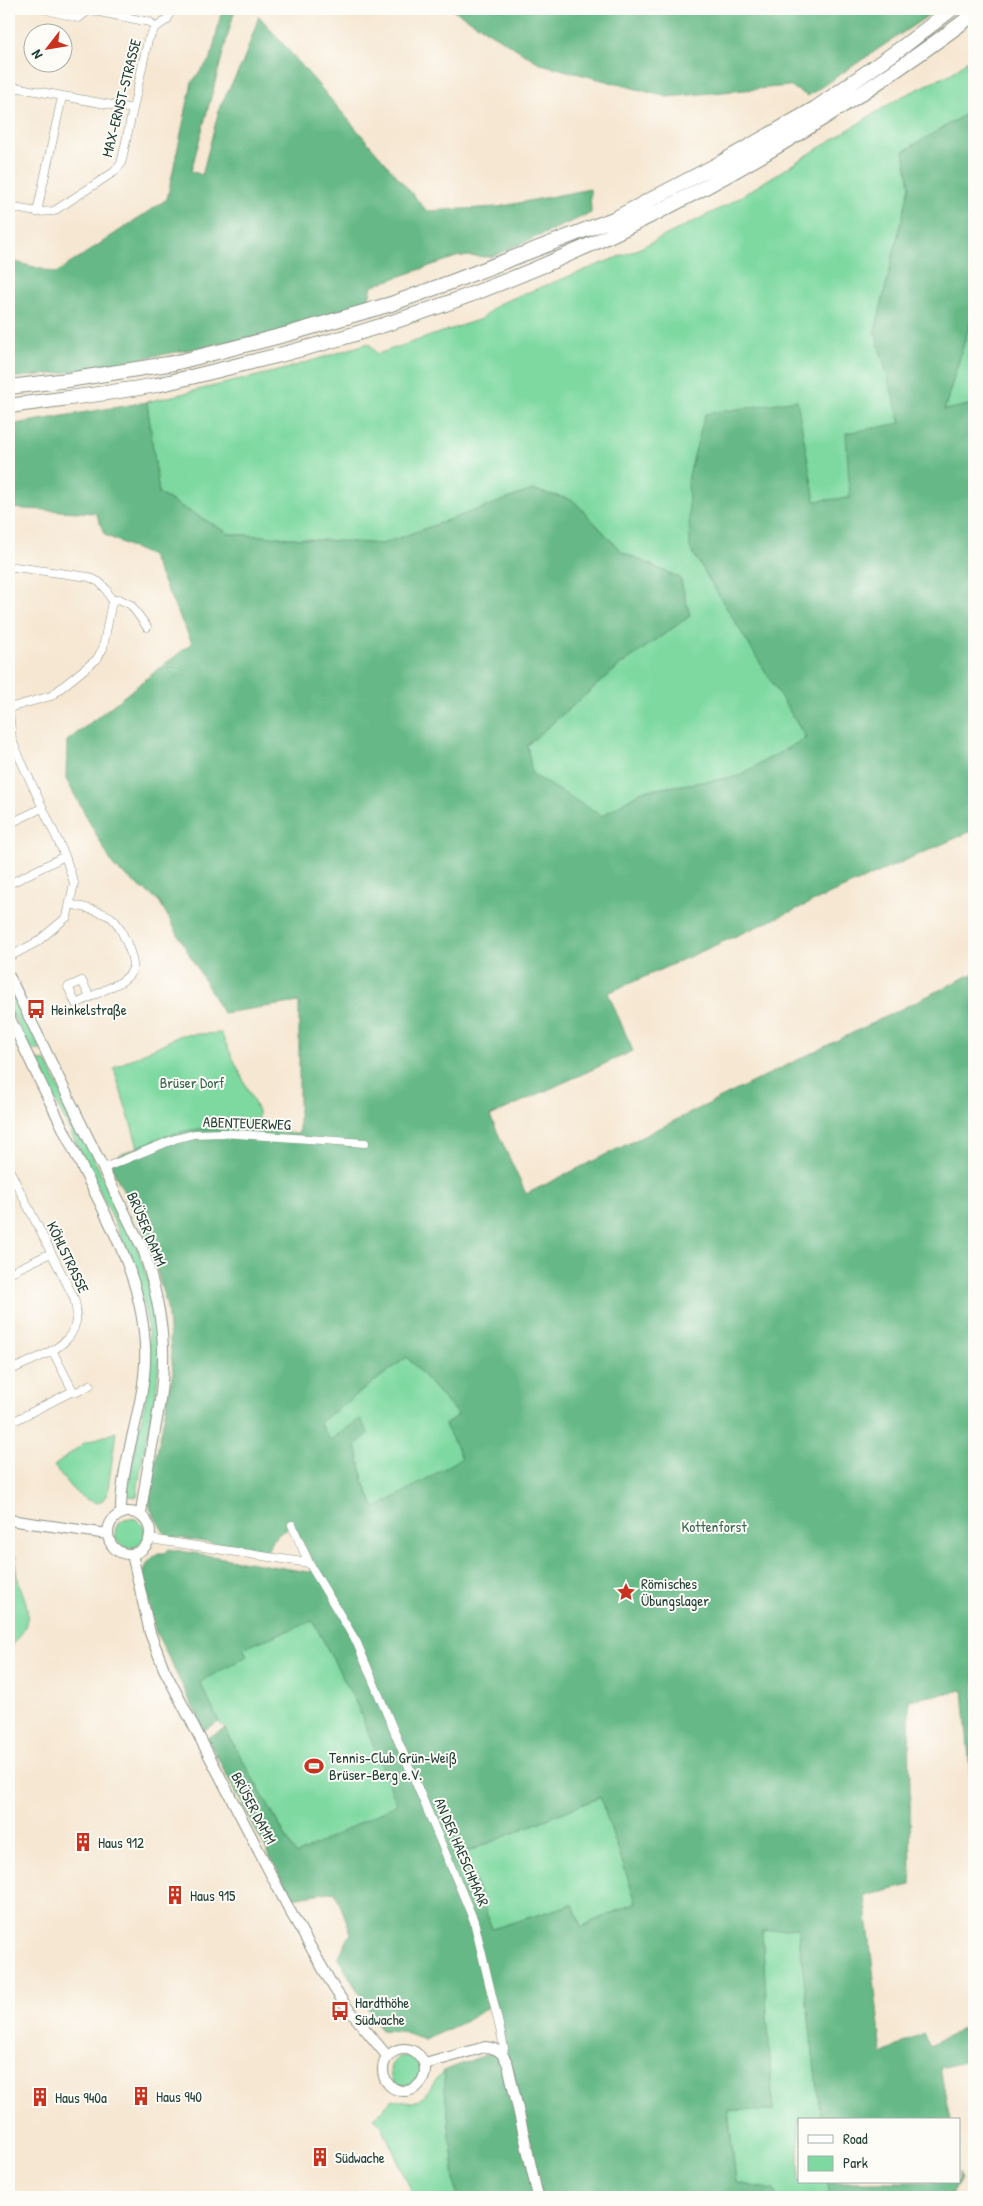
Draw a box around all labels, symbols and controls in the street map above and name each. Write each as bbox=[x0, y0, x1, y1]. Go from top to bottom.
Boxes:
north arrow bbox=[22, 22, 72, 72]
street label: MAX-ERNST-STRASSE bbox=[96, 36, 146, 159]
text: N bbox=[26, 46, 46, 63]
bus stop icon: Heinkelstraße bbox=[25, 998, 47, 1020]
place label: Heinkelstraße bbox=[51, 999, 127, 1020]
park label: Brüser Dorf bbox=[160, 1072, 225, 1093]
street label: ABENTEUERWEG bbox=[203, 1111, 292, 1135]
street label: BRÜSER DAMM bbox=[122, 1189, 172, 1269]
street label: KÖHLSTRASSE bbox=[42, 1218, 95, 1297]
park label: Kottenforst bbox=[681, 1516, 747, 1537]
place label: Römisches Übungslager bbox=[641, 1573, 709, 1611]
place icon: Römisches Übungslager bbox=[615, 1581, 637, 1603]
place label: Tennis-Club Grün-Weiß Brüser-Berg e.V. bbox=[329, 1747, 457, 1785]
sports icon: Tennis-Club Grün-Weiß Brüser-Berg e.V. bbox=[303, 1755, 325, 1777]
street label: BRÜSER DAMM bbox=[226, 1768, 282, 1848]
street label: AN DER HAESCHMAAR bbox=[430, 1794, 494, 1910]
building icon: Haus 912 bbox=[72, 1831, 94, 1853]
place label: Haus 912 bbox=[98, 1832, 144, 1853]
building icon: Haus 915 bbox=[164, 1884, 186, 1906]
place label: Haus 915 bbox=[190, 1885, 236, 1906]
place label: Hardthöhe Südwache bbox=[355, 1992, 409, 2030]
bus stop icon: Hardthöhe Südwache bbox=[329, 2000, 351, 2022]
building icon: Haus 940 bbox=[130, 2085, 152, 2107]
building icon: Haus 940a bbox=[29, 2086, 51, 2108]
place label: Haus 940 bbox=[156, 2086, 202, 2107]
place label: Haus 940a bbox=[55, 2087, 107, 2108]
legend bbox=[798, 2118, 960, 2184]
text: Road bbox=[843, 2128, 868, 2149]
building icon: Südwache bbox=[309, 2146, 331, 2168]
place label: Südwache bbox=[335, 2147, 385, 2168]
text: Park bbox=[843, 2152, 868, 2173]

